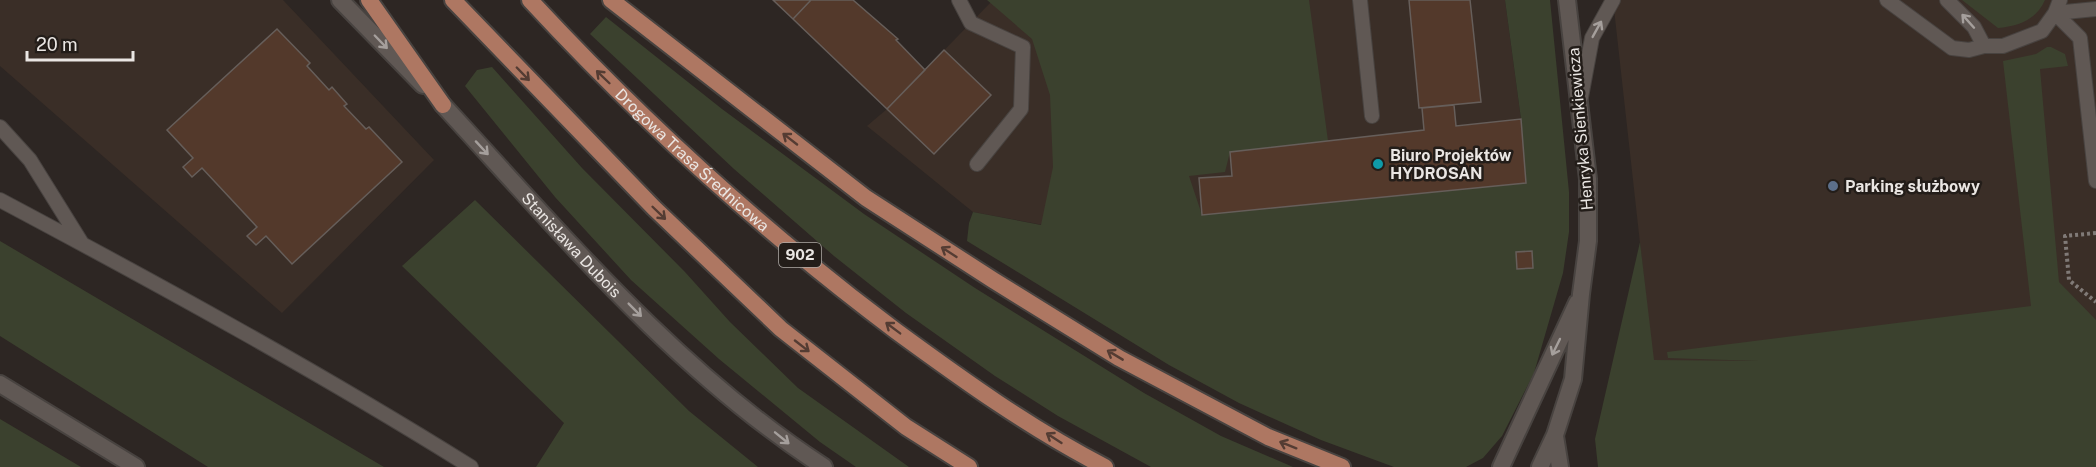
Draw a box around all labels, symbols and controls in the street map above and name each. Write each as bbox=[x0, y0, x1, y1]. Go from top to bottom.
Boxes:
one-way arrow bbox=[1961, 14, 1975, 29]
one-way arrow bbox=[1591, 21, 1603, 38]
scale bar bbox=[27, 24, 134, 62]
text: 20 m bbox=[36, 34, 78, 55]
one-way arrow bbox=[373, 34, 388, 49]
street label: Henryka Sienkiewicza bbox=[1564, 47, 1597, 211]
one-way arrow bbox=[516, 66, 530, 81]
one-way arrow bbox=[595, 70, 610, 85]
street label: Drogowa Trasa Średnicowa bbox=[611, 85, 773, 235]
one-way arrow bbox=[783, 133, 799, 146]
one-way arrow bbox=[475, 140, 489, 155]
place label: Biuro Projektów HYDROSAN bbox=[1390, 146, 1512, 183]
marker: Biuro Projektów HYDROSAN bbox=[1371, 157, 1385, 171]
place label: Parking służbowy bbox=[1845, 177, 1980, 196]
marker: Parking służbowy bbox=[1826, 179, 1840, 193]
street label: Stanisława Dubois bbox=[517, 189, 625, 302]
one-way arrow bbox=[652, 206, 667, 221]
road number: 902 bbox=[779, 243, 821, 267]
one-way arrow bbox=[941, 246, 958, 258]
one-way arrow bbox=[628, 303, 642, 318]
one-way arrow bbox=[886, 322, 902, 335]
one-way arrow bbox=[1549, 338, 1561, 356]
one-way arrow bbox=[794, 339, 810, 352]
one-way arrow bbox=[1107, 349, 1124, 361]
one-way arrow bbox=[774, 431, 789, 445]
one-way arrow bbox=[1046, 432, 1063, 444]
one-way arrow bbox=[1279, 439, 1297, 450]

